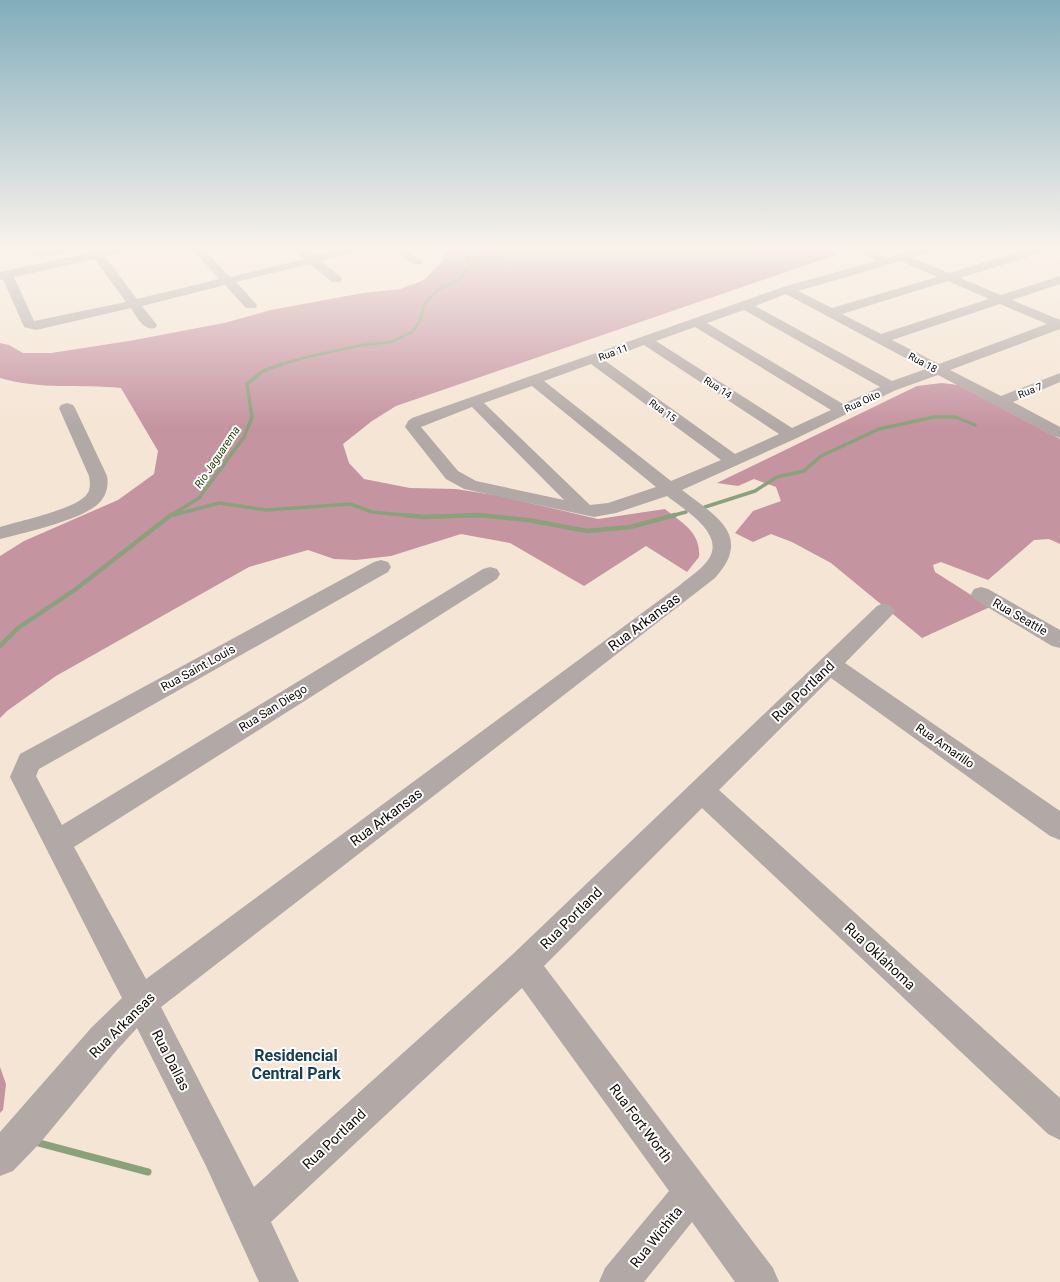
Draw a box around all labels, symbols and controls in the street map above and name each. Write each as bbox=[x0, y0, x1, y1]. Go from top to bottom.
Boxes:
street label: Rua 11 bbox=[597, 342, 630, 363]
street label: Rua 18 bbox=[907, 350, 939, 375]
street label: Rua 14 bbox=[702, 374, 734, 401]
street label: Rua 7 bbox=[1016, 380, 1044, 400]
street label: Rua Oito bbox=[843, 388, 882, 414]
street label: Rua 15 bbox=[647, 397, 679, 424]
water label: Rio Jaguarema bbox=[192, 424, 243, 491]
street label: Rua Arkansas bbox=[605, 590, 683, 654]
street label: Rua Seattle bbox=[990, 596, 1050, 638]
street label: Rua Saint Louis bbox=[158, 642, 238, 694]
street label: Rua Portland bbox=[768, 657, 838, 725]
street label: Rua San Diego bbox=[236, 681, 310, 734]
street label: Rua Amarillo bbox=[913, 721, 977, 771]
street label: Rua Arkansas bbox=[347, 785, 425, 849]
street label: Rua Portland bbox=[537, 884, 605, 952]
street label: Rua Oklahoma bbox=[841, 919, 919, 993]
street label: Rua Arkansas bbox=[86, 989, 158, 1061]
street label: Rua Dallas bbox=[149, 1027, 193, 1093]
district label: Residencial Central Park bbox=[251, 1046, 341, 1083]
street label: Rua Fort Worth bbox=[606, 1081, 676, 1165]
street label: Rua Portland bbox=[299, 1106, 369, 1172]
street label: Rua Wichita bbox=[627, 1203, 685, 1271]

